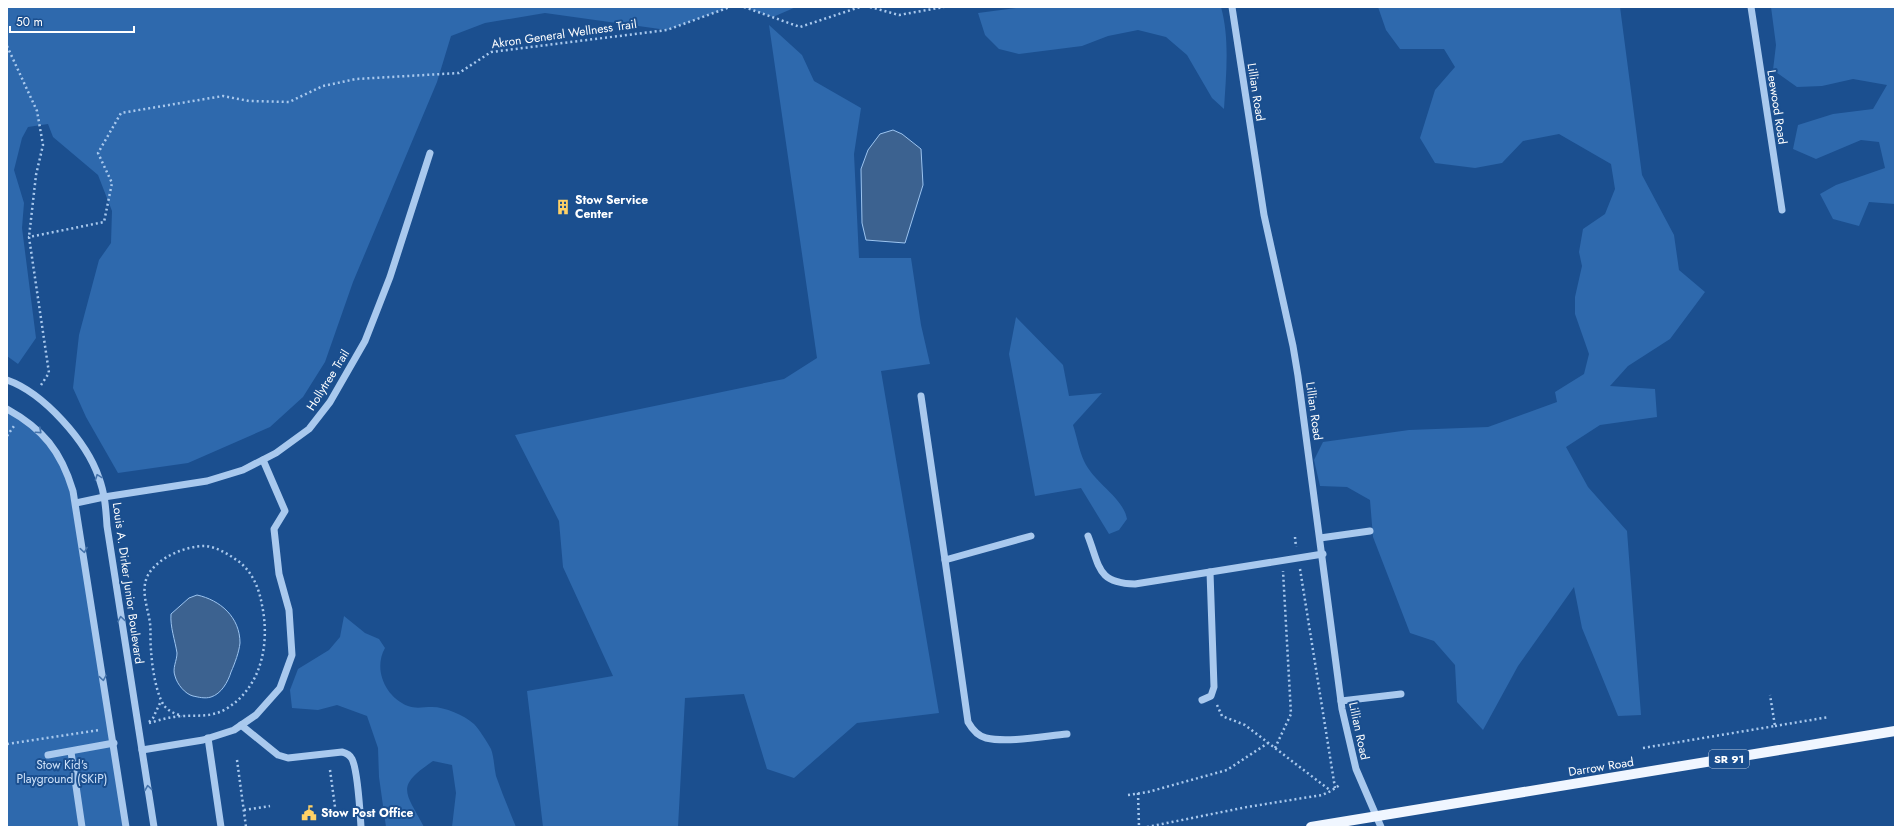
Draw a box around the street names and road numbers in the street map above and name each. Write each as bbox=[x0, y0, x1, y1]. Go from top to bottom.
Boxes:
street label: Akron General Wellness Trail bbox=[490, 15, 638, 53]
street label: Lillian Road bbox=[1243, 62, 1269, 122]
street label: Leewood Road bbox=[1762, 69, 1792, 145]
street label: Hollytree Trail bbox=[302, 346, 354, 414]
street label: Lillian Road bbox=[1301, 381, 1327, 441]
street label: Louis A. Dirker Junior Boulevard bbox=[108, 501, 148, 665]
street label: Lillian Road bbox=[1344, 700, 1374, 762]
road number: SR 91 bbox=[1709, 750, 1749, 768]
street label: Darrow Road bbox=[1567, 753, 1635, 781]

